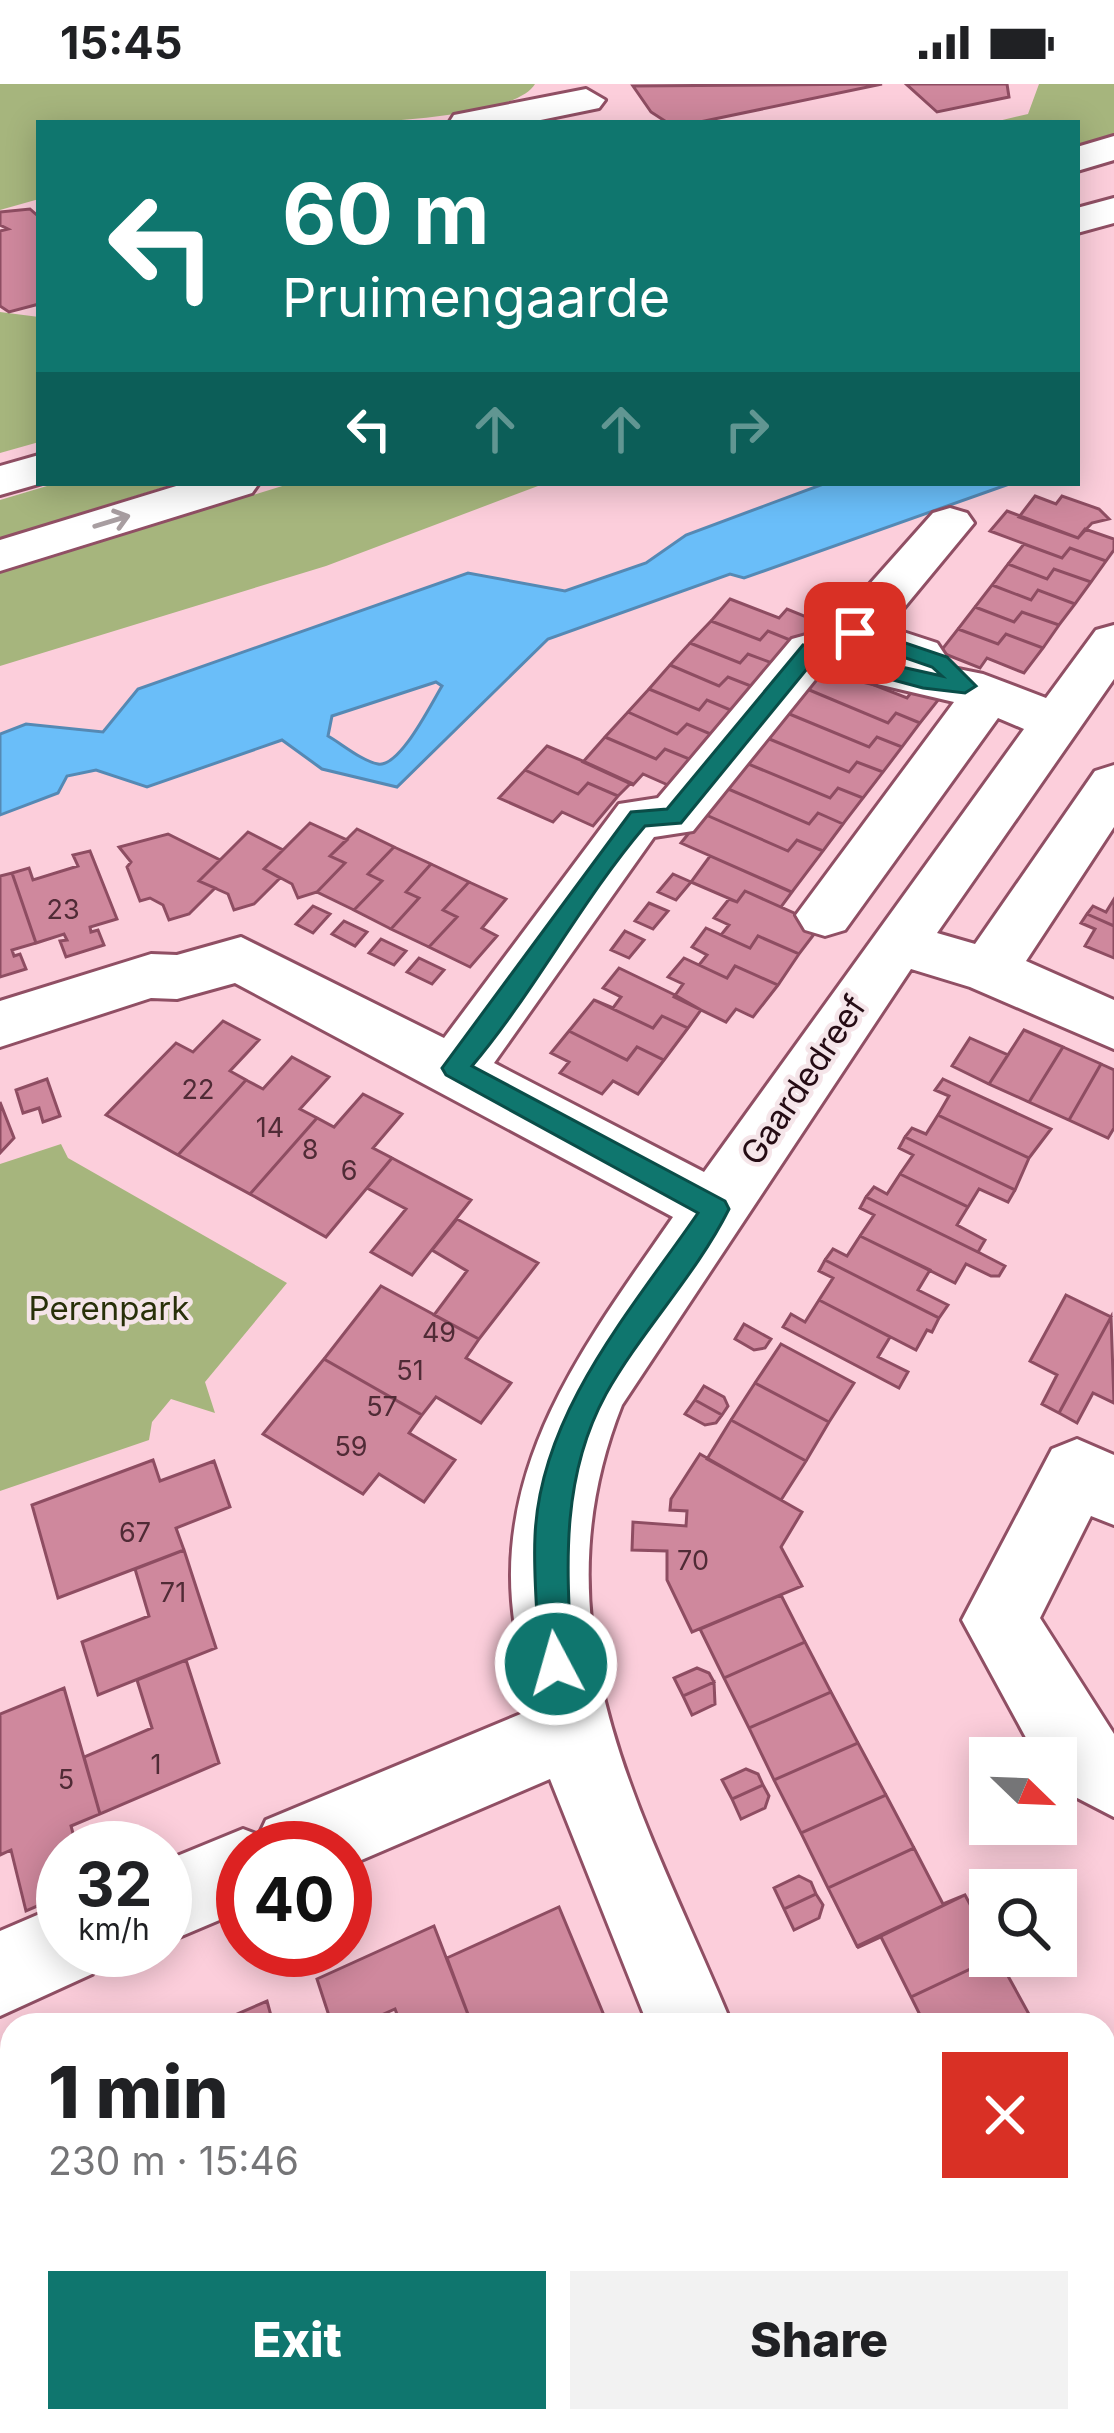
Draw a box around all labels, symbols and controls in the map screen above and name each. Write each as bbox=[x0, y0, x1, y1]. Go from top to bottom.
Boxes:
text: 15:45 bbox=[60, 15, 182, 70]
text: 60 m bbox=[282, 163, 490, 264]
icon: left bbox=[84, 168, 240, 324]
text: Pruimengaarde bbox=[282, 265, 670, 330]
icon: left bbox=[336, 396, 402, 462]
icon: ahead bbox=[462, 396, 528, 462]
icon: ahead bbox=[588, 396, 654, 462]
icon: right bbox=[714, 396, 780, 462]
one-way arrow bbox=[92, 509, 130, 531]
pin bbox=[804, 582, 906, 684]
icon: arrive bbox=[822, 600, 888, 666]
house number: 23 bbox=[46, 893, 80, 926]
street label: Gaardedreef bbox=[732, 988, 874, 1172]
house number: 22 bbox=[182, 1073, 214, 1106]
house number: 14 bbox=[256, 1111, 284, 1144]
house number: 8 bbox=[302, 1133, 318, 1166]
house number: 6 bbox=[341, 1154, 357, 1187]
park label: Perenpark bbox=[29, 1288, 189, 1328]
house number: 49 bbox=[422, 1316, 456, 1349]
house number: 51 bbox=[396, 1354, 424, 1387]
house number: 57 bbox=[366, 1390, 398, 1423]
house number: 59 bbox=[334, 1430, 368, 1463]
house number: 67 bbox=[119, 1516, 151, 1549]
house number: 70 bbox=[677, 1544, 709, 1577]
house number: 71 bbox=[160, 1576, 186, 1609]
position arrow bbox=[493, 1601, 619, 1727]
north arrow bbox=[969, 1737, 1077, 1845]
map controls bbox=[969, 1737, 1077, 1977]
house number: 1 bbox=[151, 1748, 161, 1781]
house number: 5 bbox=[58, 1763, 74, 1796]
speed limit sign: 40 bbox=[216, 1821, 372, 1977]
text: 32 bbox=[76, 1848, 152, 1920]
button: search bbox=[969, 1869, 1077, 1977]
text: km/h bbox=[78, 1911, 150, 1947]
text: 1 min bbox=[48, 2048, 228, 2135]
button: close bbox=[942, 2052, 1068, 2178]
text: 230 m · 15:46 bbox=[48, 2137, 299, 2184]
button: Exit bbox=[48, 2271, 546, 2409]
button: Share bbox=[570, 2271, 1068, 2409]

